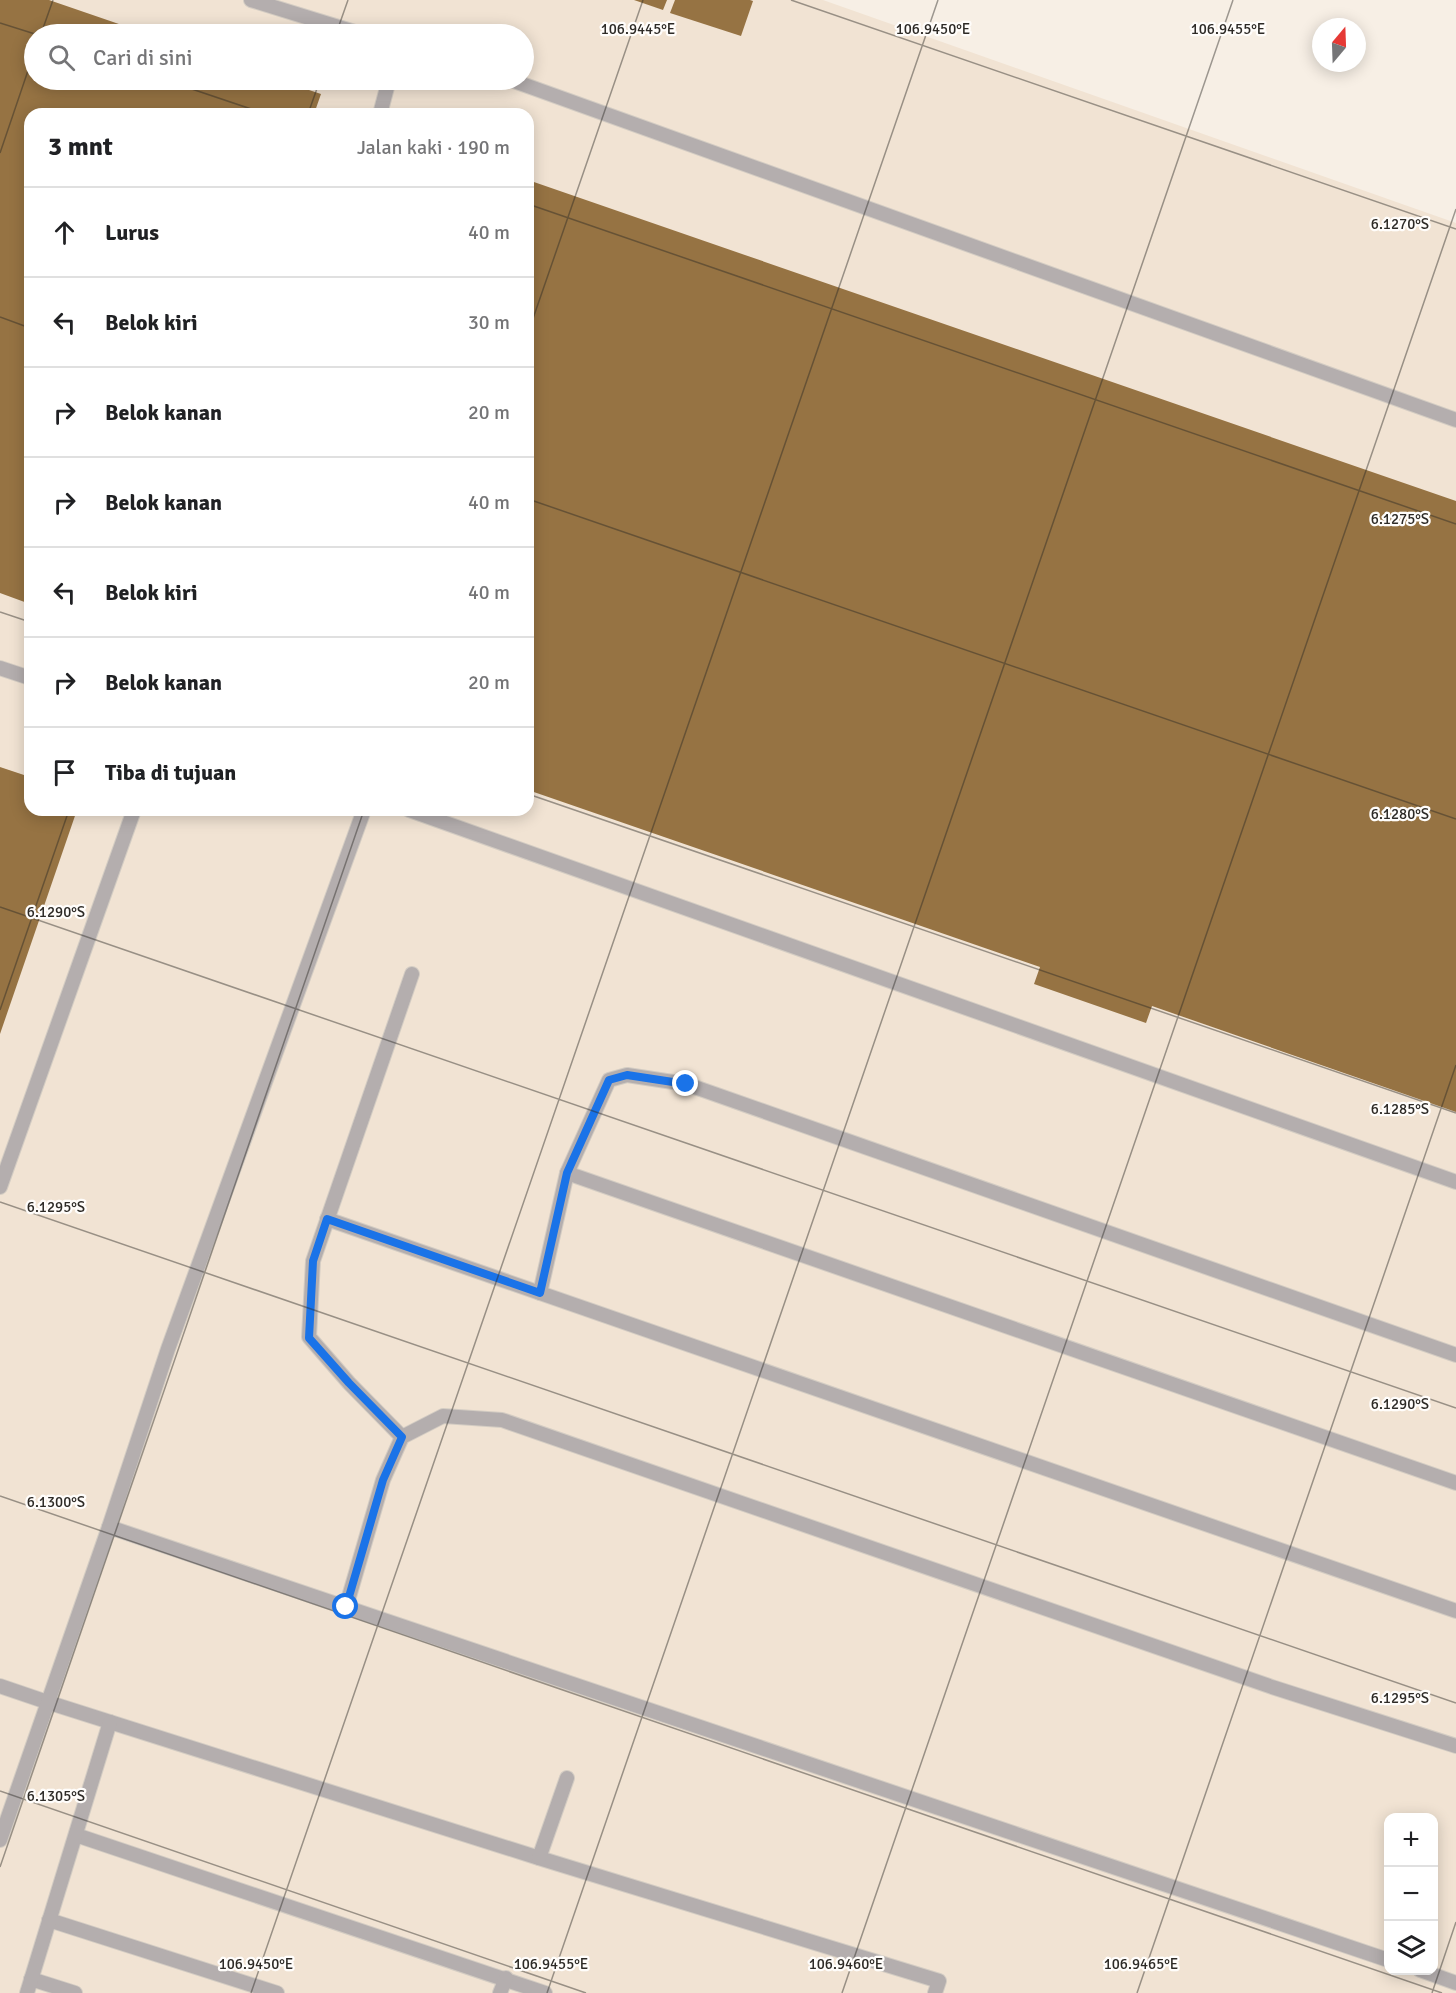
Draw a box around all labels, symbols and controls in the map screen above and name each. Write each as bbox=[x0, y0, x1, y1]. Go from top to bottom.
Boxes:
north arrow bbox=[1312, 18, 1366, 72]
text: 106.9445°E bbox=[601, 20, 675, 38]
text: 106.9450°E bbox=[896, 20, 970, 38]
text: 106.9455°E bbox=[1191, 20, 1265, 38]
search box bbox=[24, 24, 534, 90]
icon: search bbox=[45, 41, 78, 74]
text: Cari di sini bbox=[93, 44, 193, 71]
text: 3 mnt bbox=[48, 131, 113, 163]
text: Jalan kaki · 190 m bbox=[357, 135, 510, 160]
text: 6.1270°S bbox=[1371, 215, 1429, 233]
icon: ahead bbox=[48, 216, 81, 249]
text: Lurus bbox=[105, 219, 159, 246]
text: 40 m bbox=[468, 220, 510, 245]
icon: left bbox=[48, 306, 81, 339]
text: Belok kiri bbox=[105, 309, 198, 336]
text: 30 m bbox=[468, 310, 510, 335]
icon: right bbox=[48, 396, 81, 429]
text: Belok kanan bbox=[105, 399, 222, 426]
text: 20 m bbox=[468, 400, 510, 425]
icon: right bbox=[48, 486, 81, 519]
text: Belok kanan bbox=[105, 489, 222, 516]
text: 40 m bbox=[468, 490, 510, 515]
text: 6.1275°S bbox=[1371, 510, 1429, 528]
icon: left bbox=[48, 576, 81, 609]
text: Belok kiri bbox=[105, 579, 198, 606]
text: 40 m bbox=[468, 580, 510, 605]
icon: right bbox=[48, 666, 81, 699]
text: Belok kanan bbox=[105, 669, 222, 696]
text: 20 m bbox=[468, 670, 510, 695]
icon: arrive bbox=[48, 756, 81, 789]
text: Tiba di tujuan bbox=[105, 759, 236, 786]
text: 6.1280°S bbox=[1371, 805, 1429, 823]
text: 6.1290°S bbox=[27, 903, 85, 921]
route end bbox=[672, 1070, 698, 1096]
text: 6.1285°S bbox=[1371, 1100, 1429, 1118]
text: 6.1295°S bbox=[27, 1198, 85, 1216]
text: 6.1290°S bbox=[1371, 1395, 1429, 1413]
text: 6.1300°S bbox=[27, 1493, 85, 1511]
route start bbox=[332, 1593, 358, 1619]
text: 6.1295°S bbox=[1371, 1689, 1429, 1707]
text: 6.1305°S bbox=[27, 1787, 85, 1805]
map controls bbox=[1384, 1813, 1438, 1975]
button: + bbox=[1384, 1813, 1438, 1867]
button: − bbox=[1384, 1867, 1438, 1921]
button: layers bbox=[1384, 1921, 1438, 1975]
text: 106.9450°E bbox=[219, 1955, 293, 1973]
text: 106.9455°E bbox=[514, 1955, 588, 1973]
text: 106.9460°E bbox=[809, 1955, 883, 1973]
text: 106.9465°E bbox=[1104, 1955, 1178, 1973]

